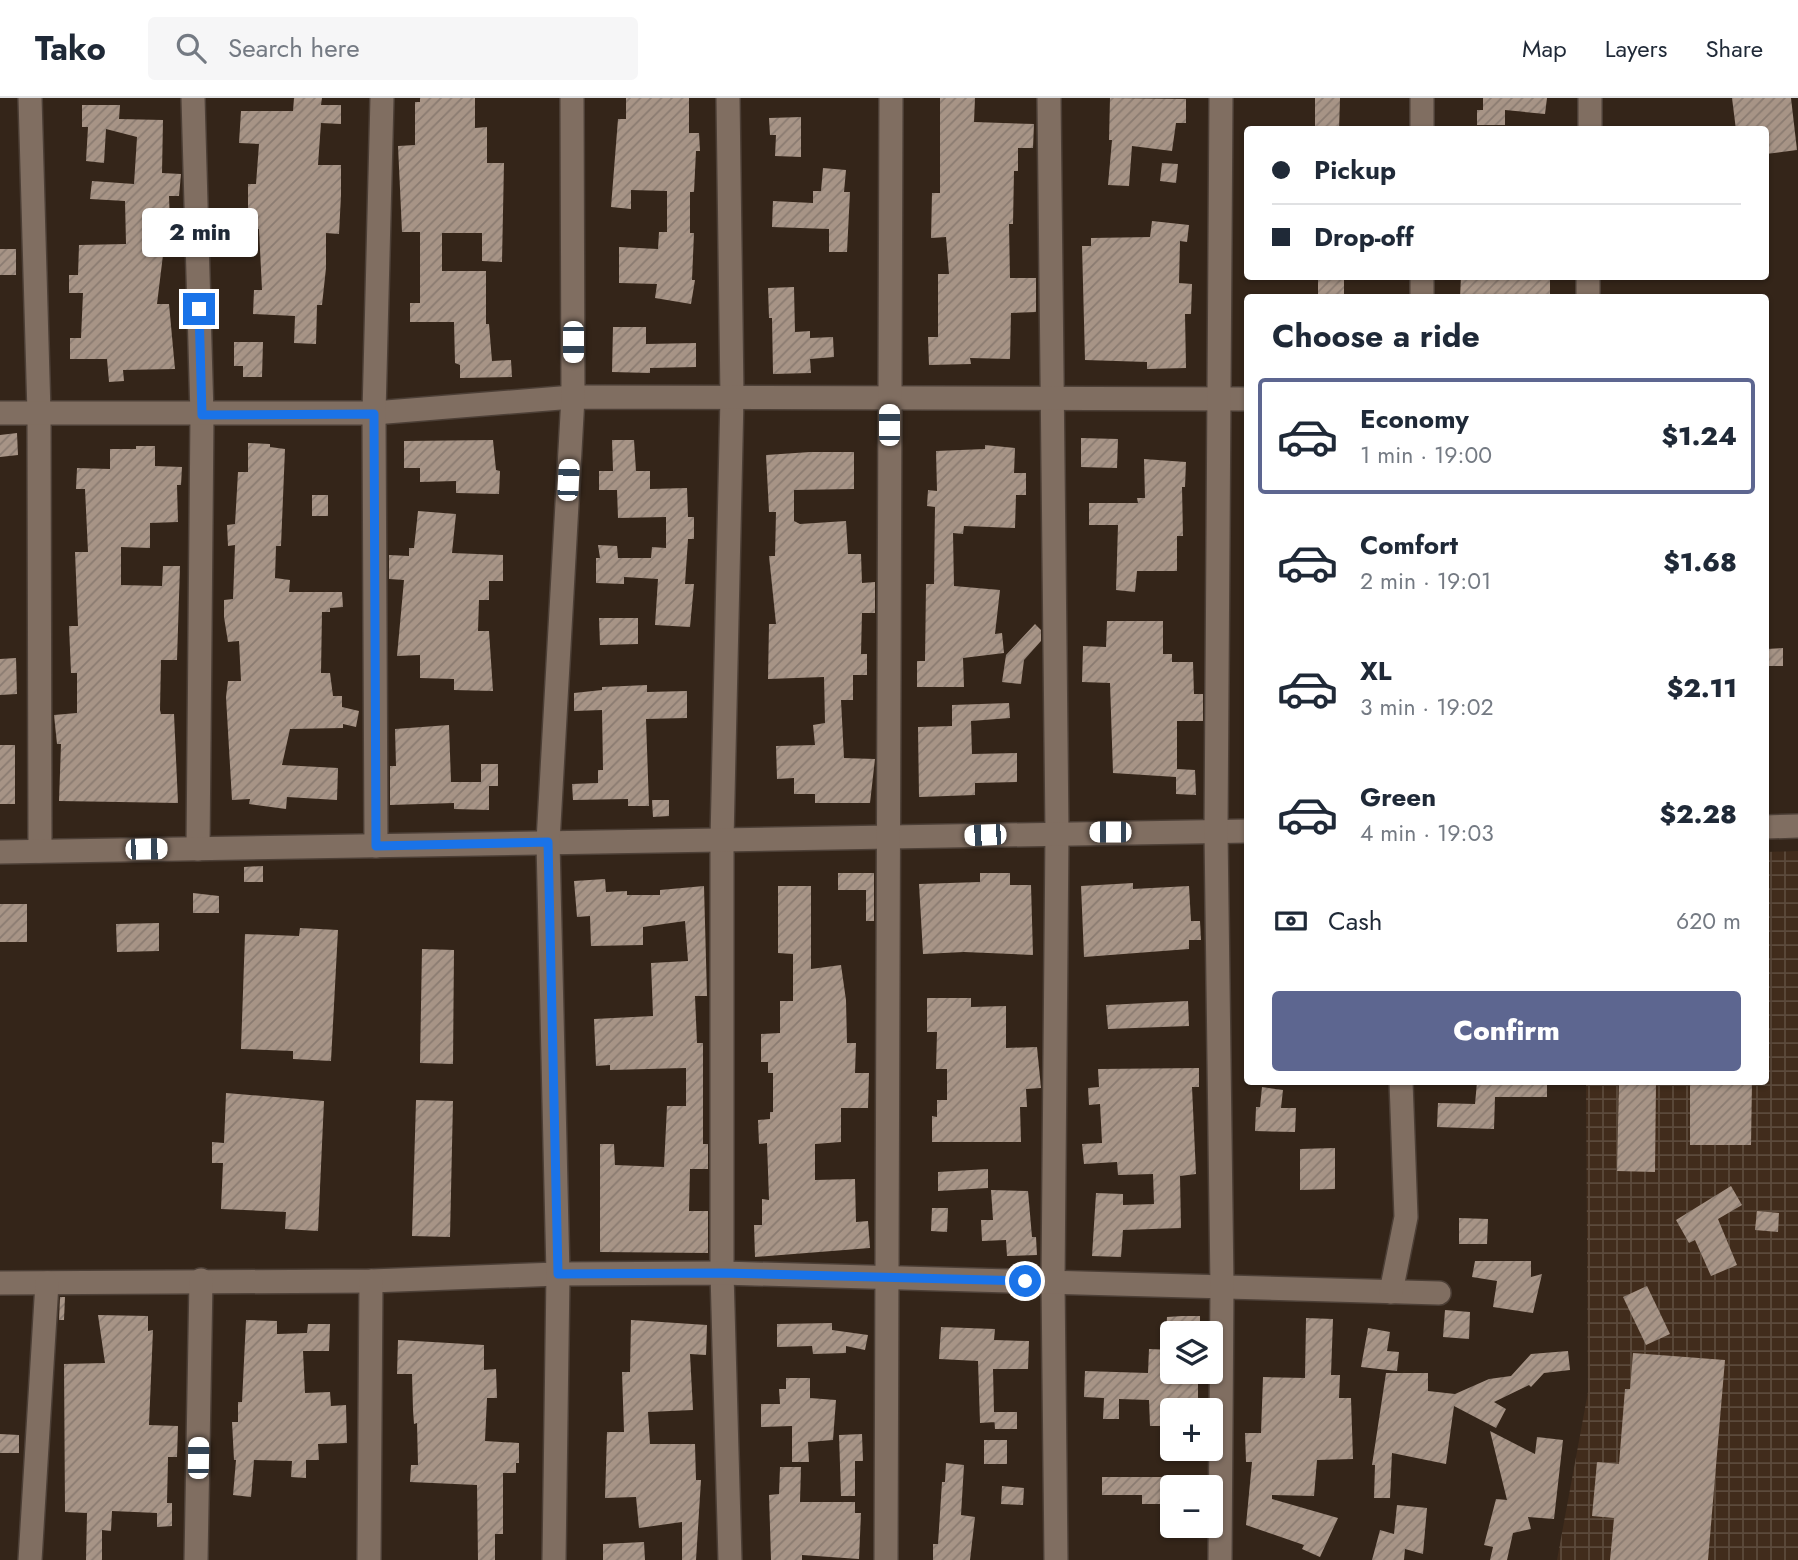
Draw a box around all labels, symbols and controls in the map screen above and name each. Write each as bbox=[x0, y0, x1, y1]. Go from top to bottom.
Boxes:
search box bbox=[148, 17, 638, 80]
text: Tako bbox=[35, 25, 106, 72]
icon: search bbox=[172, 29, 210, 67]
text: Search here bbox=[228, 29, 360, 67]
text: Map bbox=[1522, 31, 1567, 66]
text: Layers bbox=[1605, 31, 1667, 66]
text: Share bbox=[1705, 31, 1763, 66]
text: Pickup bbox=[1314, 151, 1396, 189]
callout: 2 min bbox=[141, 208, 257, 256]
text: 2 min bbox=[169, 215, 231, 249]
text: Drop-off bbox=[1314, 218, 1414, 256]
route end bbox=[183, 293, 215, 325]
text: Choose a ride bbox=[1272, 313, 1480, 359]
car bbox=[563, 321, 584, 363]
text: Economy bbox=[1360, 400, 1469, 438]
car bbox=[879, 404, 900, 446]
icon: car bbox=[1276, 405, 1339, 468]
text: $1.24 bbox=[1661, 417, 1737, 455]
text: 1 min · 19:00 bbox=[1360, 438, 1492, 472]
car bbox=[557, 458, 580, 502]
text: Comfort bbox=[1360, 526, 1458, 564]
icon: car bbox=[1276, 531, 1339, 594]
text: $1.68 bbox=[1663, 543, 1737, 581]
text: 2 min · 19:01 bbox=[1360, 564, 1491, 598]
text: XL bbox=[1360, 652, 1392, 690]
icon: car bbox=[1276, 657, 1339, 720]
text: $2.11 bbox=[1667, 669, 1737, 707]
text: 3 min · 19:02 bbox=[1360, 690, 1494, 724]
text: Green bbox=[1360, 778, 1436, 816]
icon: car bbox=[1276, 783, 1339, 846]
text: $2.28 bbox=[1660, 795, 1737, 833]
text: 4 min · 19:03 bbox=[1360, 816, 1494, 850]
car bbox=[1090, 822, 1132, 843]
car bbox=[964, 824, 1007, 846]
car bbox=[125, 838, 168, 860]
icon: cash bbox=[1272, 902, 1310, 940]
text: Cash bbox=[1328, 902, 1382, 940]
text: 620 m bbox=[1676, 904, 1741, 938]
button: Confirm bbox=[1272, 991, 1741, 1071]
route start bbox=[1009, 1265, 1041, 1297]
map controls bbox=[1160, 1321, 1223, 1538]
button: layers bbox=[1160, 1321, 1223, 1384]
button: + bbox=[1160, 1398, 1223, 1461]
car bbox=[188, 1437, 209, 1479]
button: − bbox=[1160, 1475, 1223, 1538]

